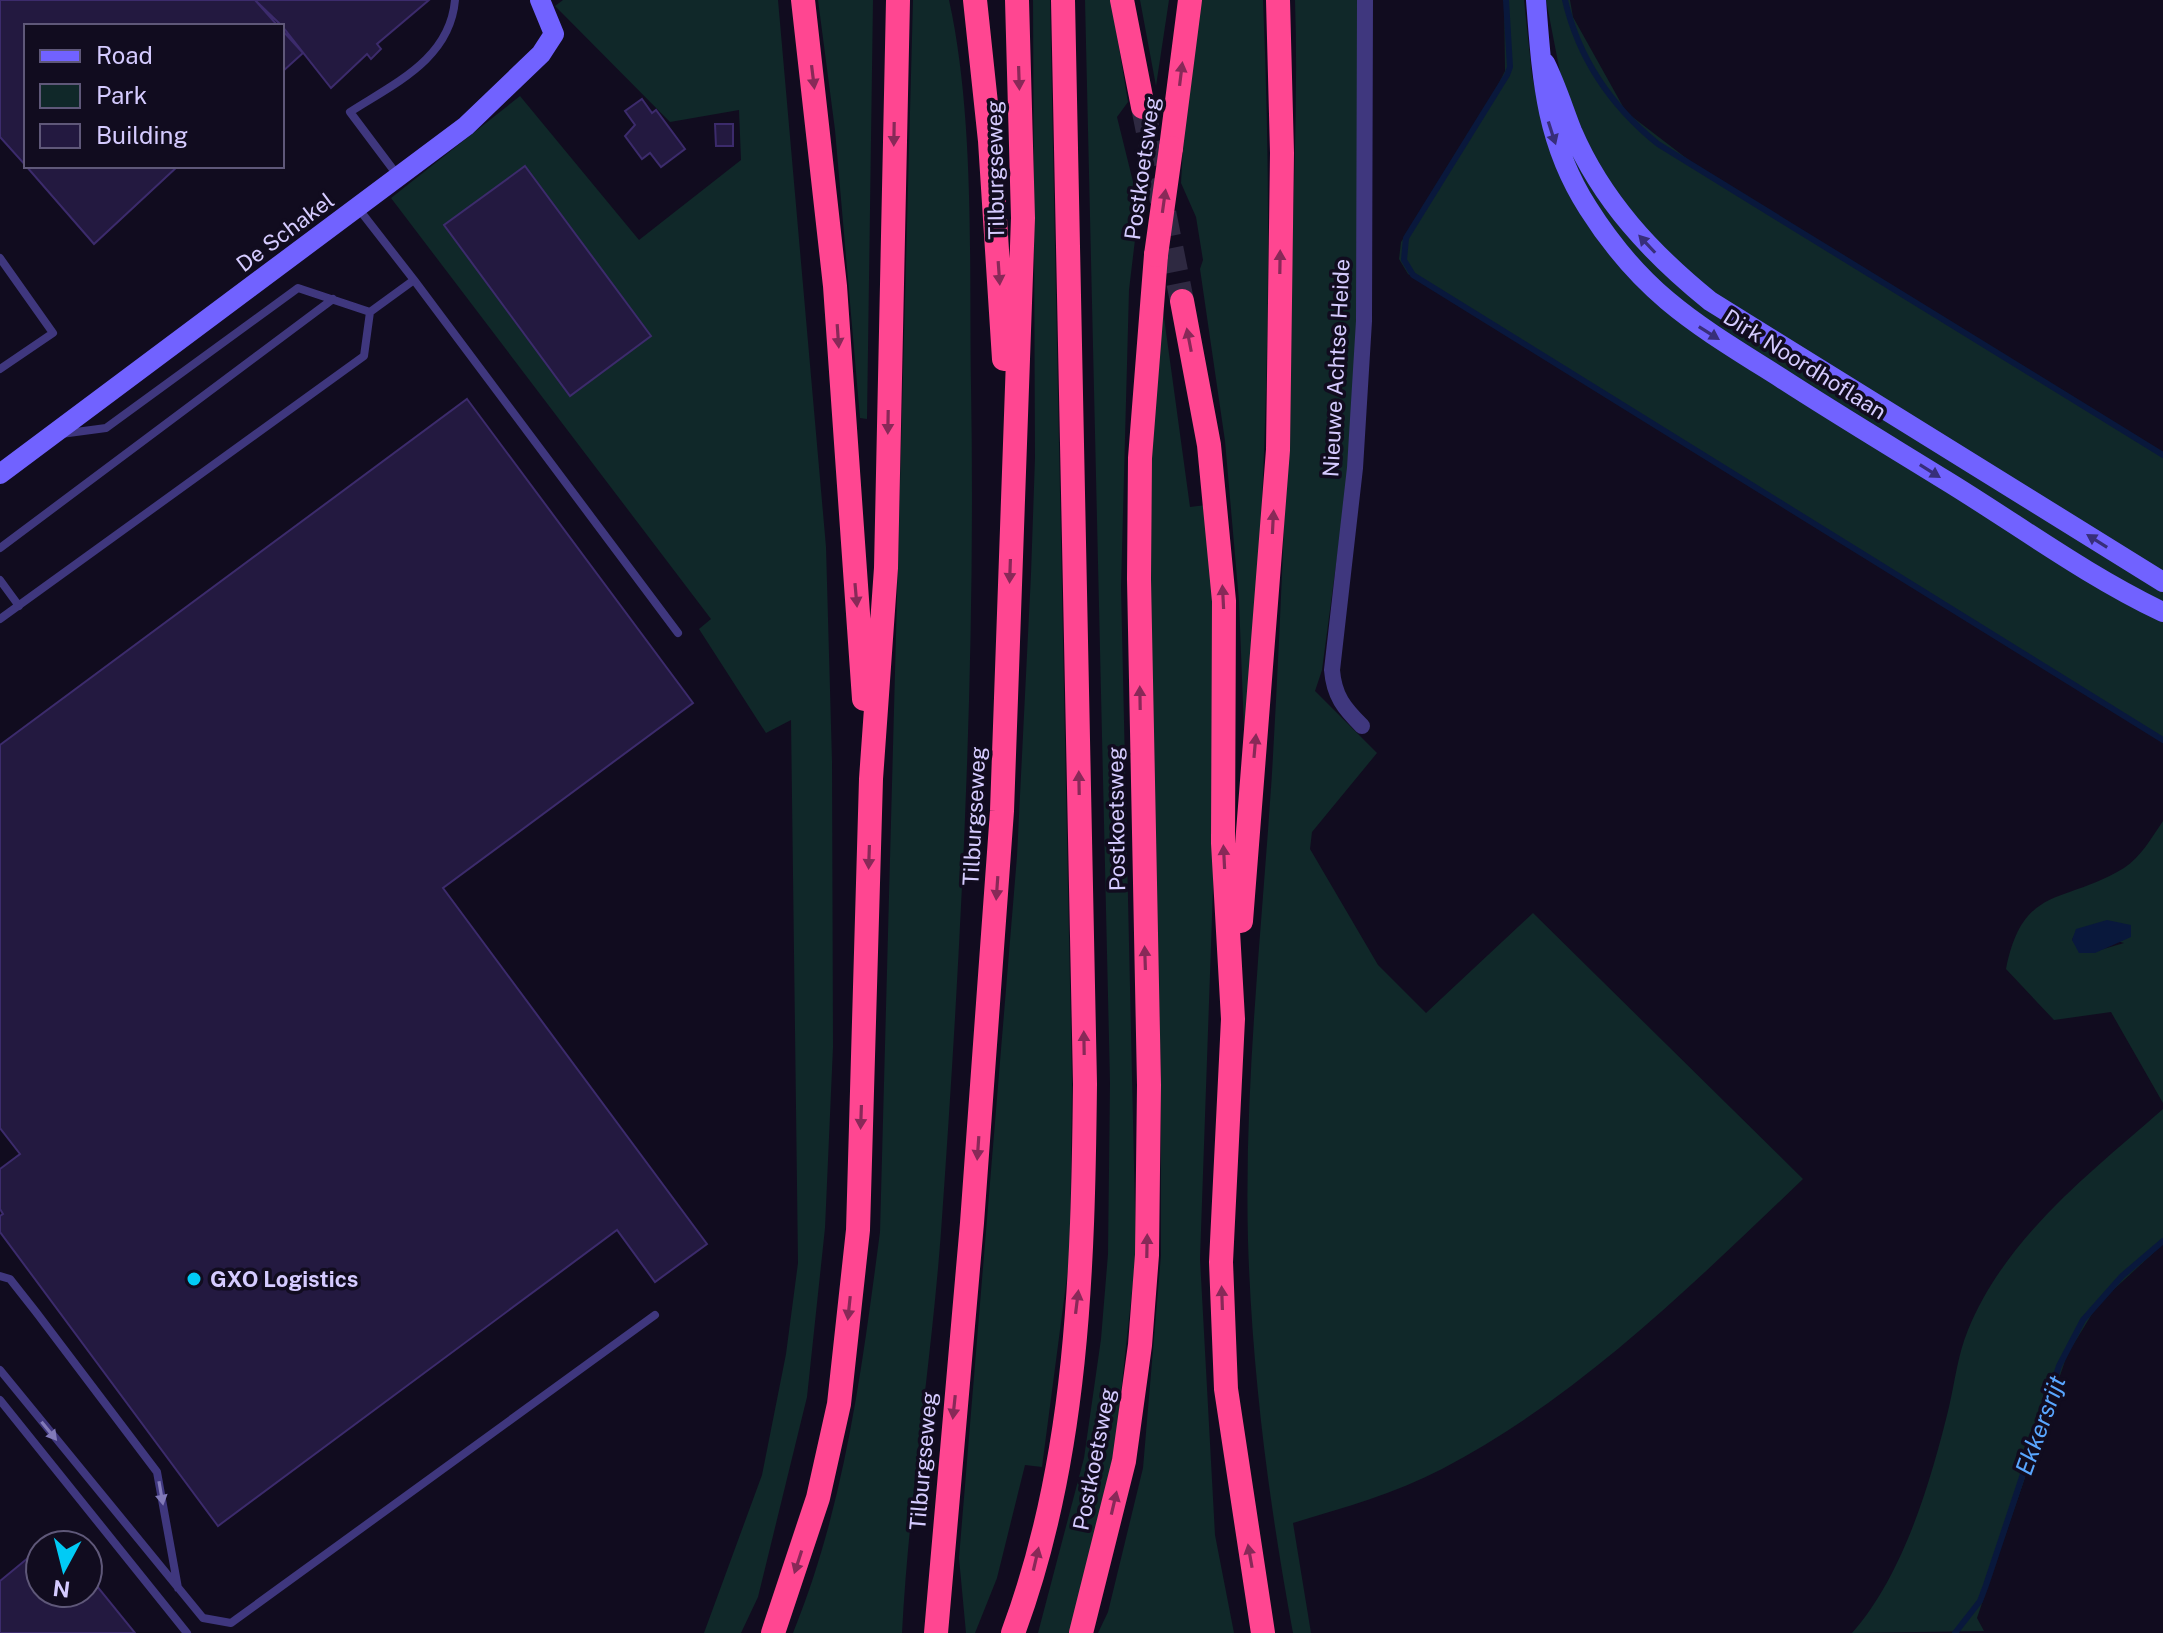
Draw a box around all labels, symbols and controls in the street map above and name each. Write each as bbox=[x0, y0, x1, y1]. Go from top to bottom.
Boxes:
legend bbox=[24, 24, 284, 168]
text: Road bbox=[96, 41, 153, 69]
one-way arrow bbox=[1174, 61, 1187, 86]
one-way arrow bbox=[807, 65, 820, 90]
one-way arrow bbox=[1013, 66, 1026, 91]
text: Park bbox=[96, 81, 147, 109]
street label: Postkoetsweg bbox=[1119, 95, 1165, 241]
street label: Tilburgseweg bbox=[981, 100, 1009, 240]
text: Building bbox=[96, 121, 188, 149]
one-way arrow bbox=[1547, 121, 1559, 145]
one-way arrow bbox=[888, 122, 901, 147]
street label: De Schakel bbox=[231, 187, 339, 277]
one-way arrow bbox=[1158, 188, 1171, 213]
one-way arrow bbox=[1638, 235, 1657, 254]
one-way arrow bbox=[1274, 249, 1286, 274]
street label: Nieuwe Achtse Heide bbox=[1317, 258, 1355, 478]
one-way arrow bbox=[993, 261, 1006, 286]
street label: Dirk Noordhoflaan bbox=[1719, 303, 1891, 425]
one-way arrow bbox=[832, 324, 845, 349]
one-way arrow bbox=[1699, 326, 1720, 341]
one-way arrow bbox=[1183, 327, 1195, 352]
one-way arrow bbox=[882, 410, 894, 435]
one-way arrow bbox=[1919, 463, 1941, 477]
one-way arrow bbox=[1267, 509, 1280, 534]
one-way arrow bbox=[2086, 534, 2108, 548]
one-way arrow bbox=[1003, 559, 1016, 584]
one-way arrow bbox=[850, 583, 863, 608]
one-way arrow bbox=[1216, 584, 1229, 609]
one-way arrow bbox=[1134, 685, 1146, 710]
one-way arrow bbox=[1249, 733, 1262, 758]
street label: Tilburgseweg bbox=[957, 746, 991, 886]
street label: Postkoetsweg bbox=[1102, 747, 1130, 891]
one-way arrow bbox=[1073, 770, 1085, 795]
one-way arrow bbox=[1217, 844, 1230, 869]
one-way arrow bbox=[862, 845, 875, 870]
one-way arrow bbox=[990, 876, 1003, 901]
one-way arrow bbox=[1138, 945, 1151, 970]
one-way arrow bbox=[1078, 1030, 1090, 1055]
one-way arrow bbox=[855, 1105, 868, 1130]
one-way arrow bbox=[971, 1136, 984, 1161]
one-way arrow bbox=[1141, 1233, 1154, 1258]
place label: GXO Logistics bbox=[210, 1266, 358, 1292]
marker: GXO Logistics bbox=[185, 1270, 203, 1288]
one-way arrow bbox=[1216, 1285, 1229, 1310]
one-way arrow bbox=[1071, 1289, 1084, 1314]
one-way arrow bbox=[843, 1296, 856, 1321]
water label: Ekkersrijt bbox=[2009, 1372, 2071, 1478]
street label: Postkoetsweg bbox=[1067, 1386, 1121, 1532]
street label: Tilburgseweg bbox=[904, 1391, 942, 1531]
one-way arrow bbox=[947, 1395, 960, 1420]
one-way arrow bbox=[40, 1421, 57, 1442]
one-way arrow bbox=[155, 1481, 168, 1506]
one-way arrow bbox=[1108, 1490, 1120, 1515]
north arrow bbox=[24, 1529, 104, 1609]
one-way arrow bbox=[1243, 1543, 1255, 1568]
one-way arrow bbox=[1030, 1546, 1043, 1571]
one-way arrow bbox=[791, 1550, 803, 1574]
text: N bbox=[51, 1575, 72, 1603]

